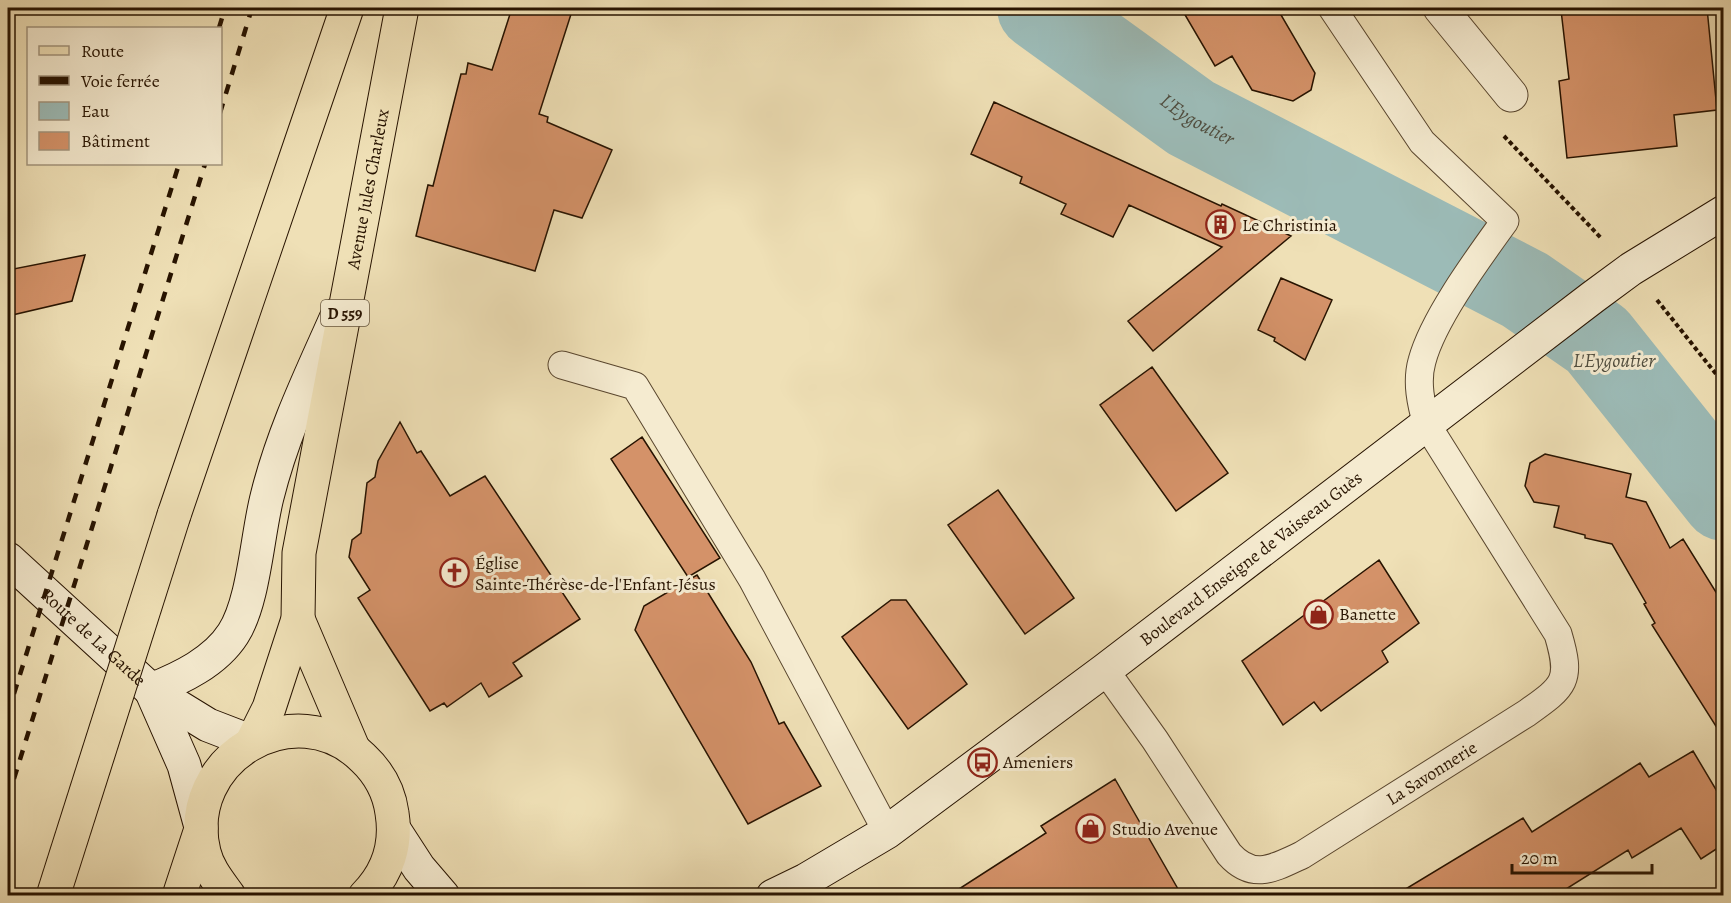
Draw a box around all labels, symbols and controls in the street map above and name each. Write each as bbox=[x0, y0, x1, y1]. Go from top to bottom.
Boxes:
legend bbox=[27, 27, 222, 165]
text: Route bbox=[81, 39, 124, 63]
text: Voie ferrée bbox=[80, 69, 160, 93]
water label: L'Eygoutier bbox=[1155, 87, 1240, 153]
text: Eau bbox=[81, 99, 110, 123]
street label: Avenue Jules Charleux bbox=[341, 106, 395, 272]
text: Bâtiment bbox=[81, 129, 150, 153]
building icon: Le Christinia bbox=[1205, 209, 1237, 241]
place label: Le Christinia bbox=[1242, 213, 1338, 237]
road number: D 559 bbox=[321, 300, 369, 326]
water label: L'Eygoutier bbox=[1573, 347, 1656, 374]
street label: Boulevard Enseigne de Vaisseau Guès bbox=[1135, 466, 1367, 651]
place label: Église Sainte-Thérèse-de-l'Enfant-Jésus bbox=[475, 551, 716, 596]
church icon: Église Sainte-Thérèse-de-l'Enfant-Jésus bbox=[438, 557, 470, 589]
street label: Route de La Garde bbox=[36, 583, 151, 691]
shop icon: Banette bbox=[1302, 598, 1334, 630]
place label: Banette bbox=[1339, 602, 1396, 626]
street label: La Savonnerie bbox=[1382, 736, 1482, 811]
bus stop icon: Ameniers bbox=[966, 746, 998, 778]
place label: Ameniers bbox=[1002, 750, 1073, 774]
shop icon: Studio Avenue bbox=[1075, 813, 1107, 845]
place label: Studio Avenue bbox=[1112, 817, 1218, 841]
scale bar bbox=[1512, 837, 1652, 875]
text: 20 m bbox=[1521, 846, 1558, 870]

